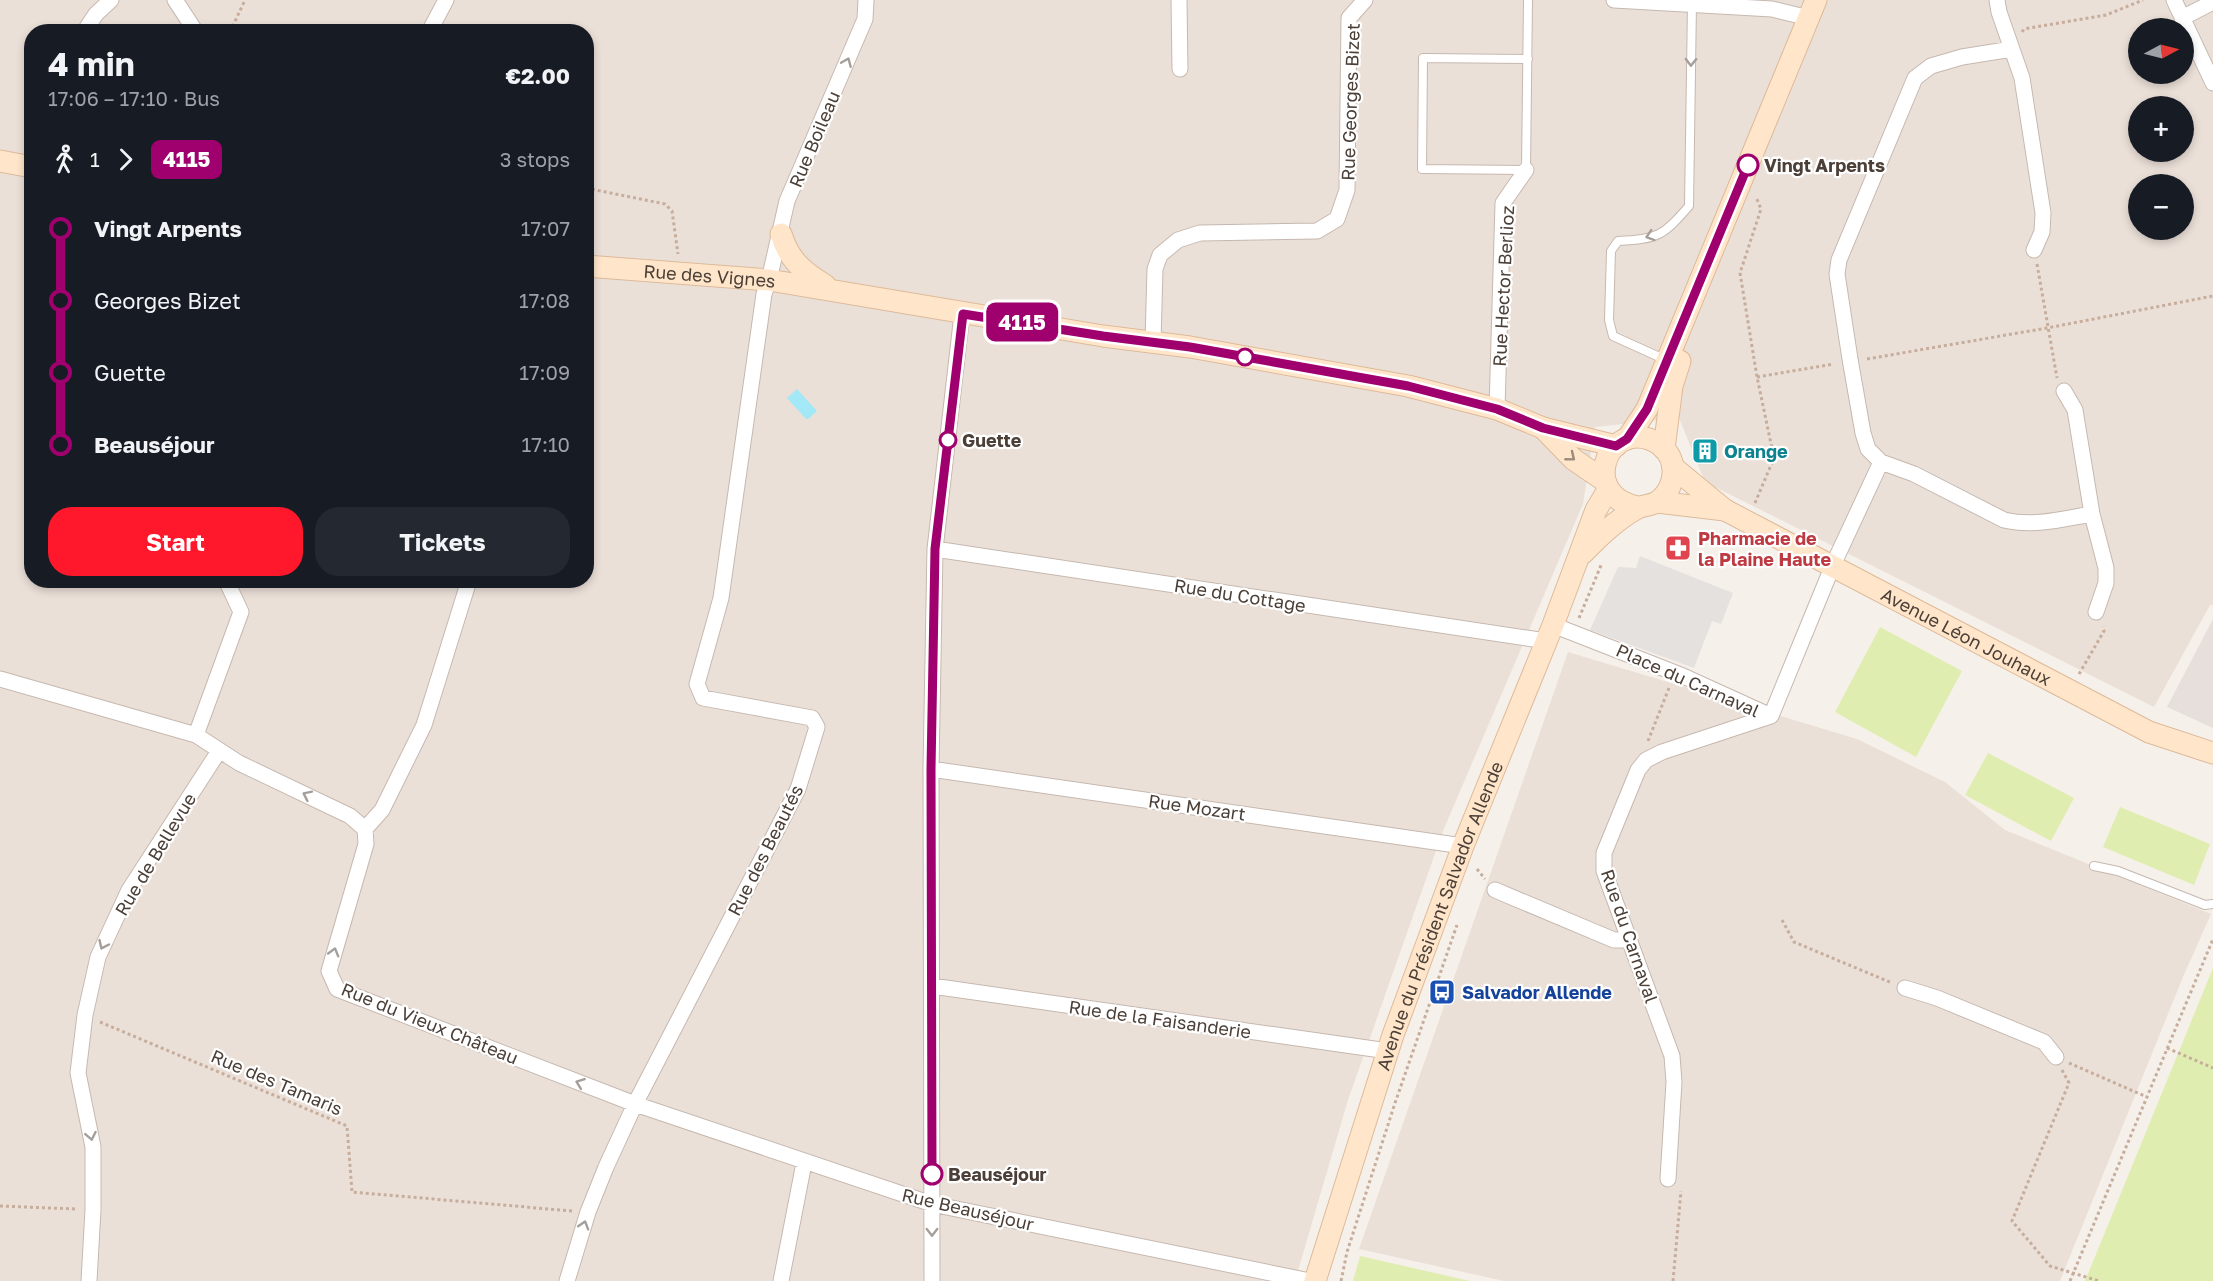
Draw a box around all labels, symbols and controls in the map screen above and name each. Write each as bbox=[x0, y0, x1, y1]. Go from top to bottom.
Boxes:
north arrow bbox=[2128, 18, 2194, 84]
map controls bbox=[2128, 18, 2194, 240]
street label: Rue Georges Bizet bbox=[1336, 23, 1364, 181]
text: 4 min bbox=[48, 44, 135, 83]
one-way arrow bbox=[839, 57, 851, 68]
one-way arrow bbox=[1685, 57, 1697, 66]
text: €2.00 bbox=[505, 62, 570, 89]
text: 17:06 – 17:10 · Bus bbox=[48, 86, 220, 110]
street label: Rue Boileau bbox=[784, 88, 844, 190]
button: + bbox=[2128, 96, 2194, 162]
icon: walk bbox=[48, 143, 81, 176]
icon: forward bbox=[109, 143, 142, 176]
text: 4115 bbox=[163, 146, 210, 172]
text: 1 bbox=[90, 147, 100, 171]
text: 3 stops bbox=[500, 147, 570, 171]
marker: Vingt Arpents bbox=[1737, 154, 1759, 176]
place label: Vingt Arpents bbox=[1764, 154, 1885, 176]
button: − bbox=[2128, 174, 2194, 240]
street label: Rue Hector Berlioz bbox=[1488, 205, 1518, 367]
text: Vingt Arpents bbox=[94, 215, 242, 242]
text: 17:07 bbox=[521, 216, 570, 240]
one-way arrow bbox=[1645, 229, 1656, 242]
street label: Rue des Vignes bbox=[643, 259, 777, 292]
text: Georges Bizet bbox=[94, 287, 241, 314]
text: 17:08 bbox=[519, 288, 570, 312]
line badge: 4115 bbox=[980, 302, 1064, 342]
text: 4115 bbox=[998, 309, 1046, 335]
unlabelled marker bbox=[1236, 348, 1254, 366]
text: Guette bbox=[94, 359, 166, 386]
text: 17:09 bbox=[519, 360, 570, 384]
place label: Guette bbox=[962, 429, 1022, 451]
text: Beauséjour bbox=[94, 431, 215, 458]
marker: Guette bbox=[939, 431, 957, 449]
text: 17:10 bbox=[522, 432, 570, 456]
building icon: Orange bbox=[1690, 436, 1720, 466]
place label: Orange bbox=[1724, 440, 1788, 462]
one-way arrow bbox=[1565, 449, 1576, 460]
button: Start bbox=[48, 507, 303, 576]
button: Tickets bbox=[315, 507, 570, 576]
place label: Pharmacie de la Plaine Haute bbox=[1698, 527, 1831, 570]
pharmacy icon: Pharmacie de la Plaine Haute bbox=[1663, 533, 1693, 563]
street label: Rue du Cottage bbox=[1173, 574, 1307, 616]
street label: Avenue Léon Jouhaux bbox=[1878, 583, 2055, 690]
street label: Place du Carnaval bbox=[1613, 638, 1763, 722]
street label: Avenue du Président Salvador Allende bbox=[1372, 758, 1507, 1073]
street label: Rue des Beautés bbox=[723, 781, 807, 919]
street label: Rue de Bellevue bbox=[110, 789, 200, 919]
street label: Rue Mozart bbox=[1147, 789, 1247, 825]
one-way arrow bbox=[303, 791, 314, 803]
street label: Rue du Carnaval bbox=[1597, 866, 1663, 1006]
one-way arrow bbox=[99, 938, 111, 949]
one-way arrow bbox=[327, 947, 339, 958]
street label: Rue du Vieux Château bbox=[338, 977, 522, 1069]
bus stop icon: Salvador Allende bbox=[1427, 977, 1457, 1007]
place label: Salvador Allende bbox=[1462, 981, 1612, 1003]
street label: Rue de la Faisanderie bbox=[1067, 995, 1253, 1043]
street label: Rue des Tamaris bbox=[208, 1044, 346, 1120]
one-way arrow bbox=[576, 1078, 587, 1090]
one-way arrow bbox=[84, 1130, 97, 1140]
marker: Beauséjour bbox=[921, 1163, 943, 1185]
place label: Beauséjour bbox=[948, 1163, 1047, 1185]
street label: Rue Beauséjour bbox=[900, 1183, 1036, 1235]
one-way arrow bbox=[577, 1220, 589, 1231]
one-way arrow bbox=[926, 1227, 938, 1236]

